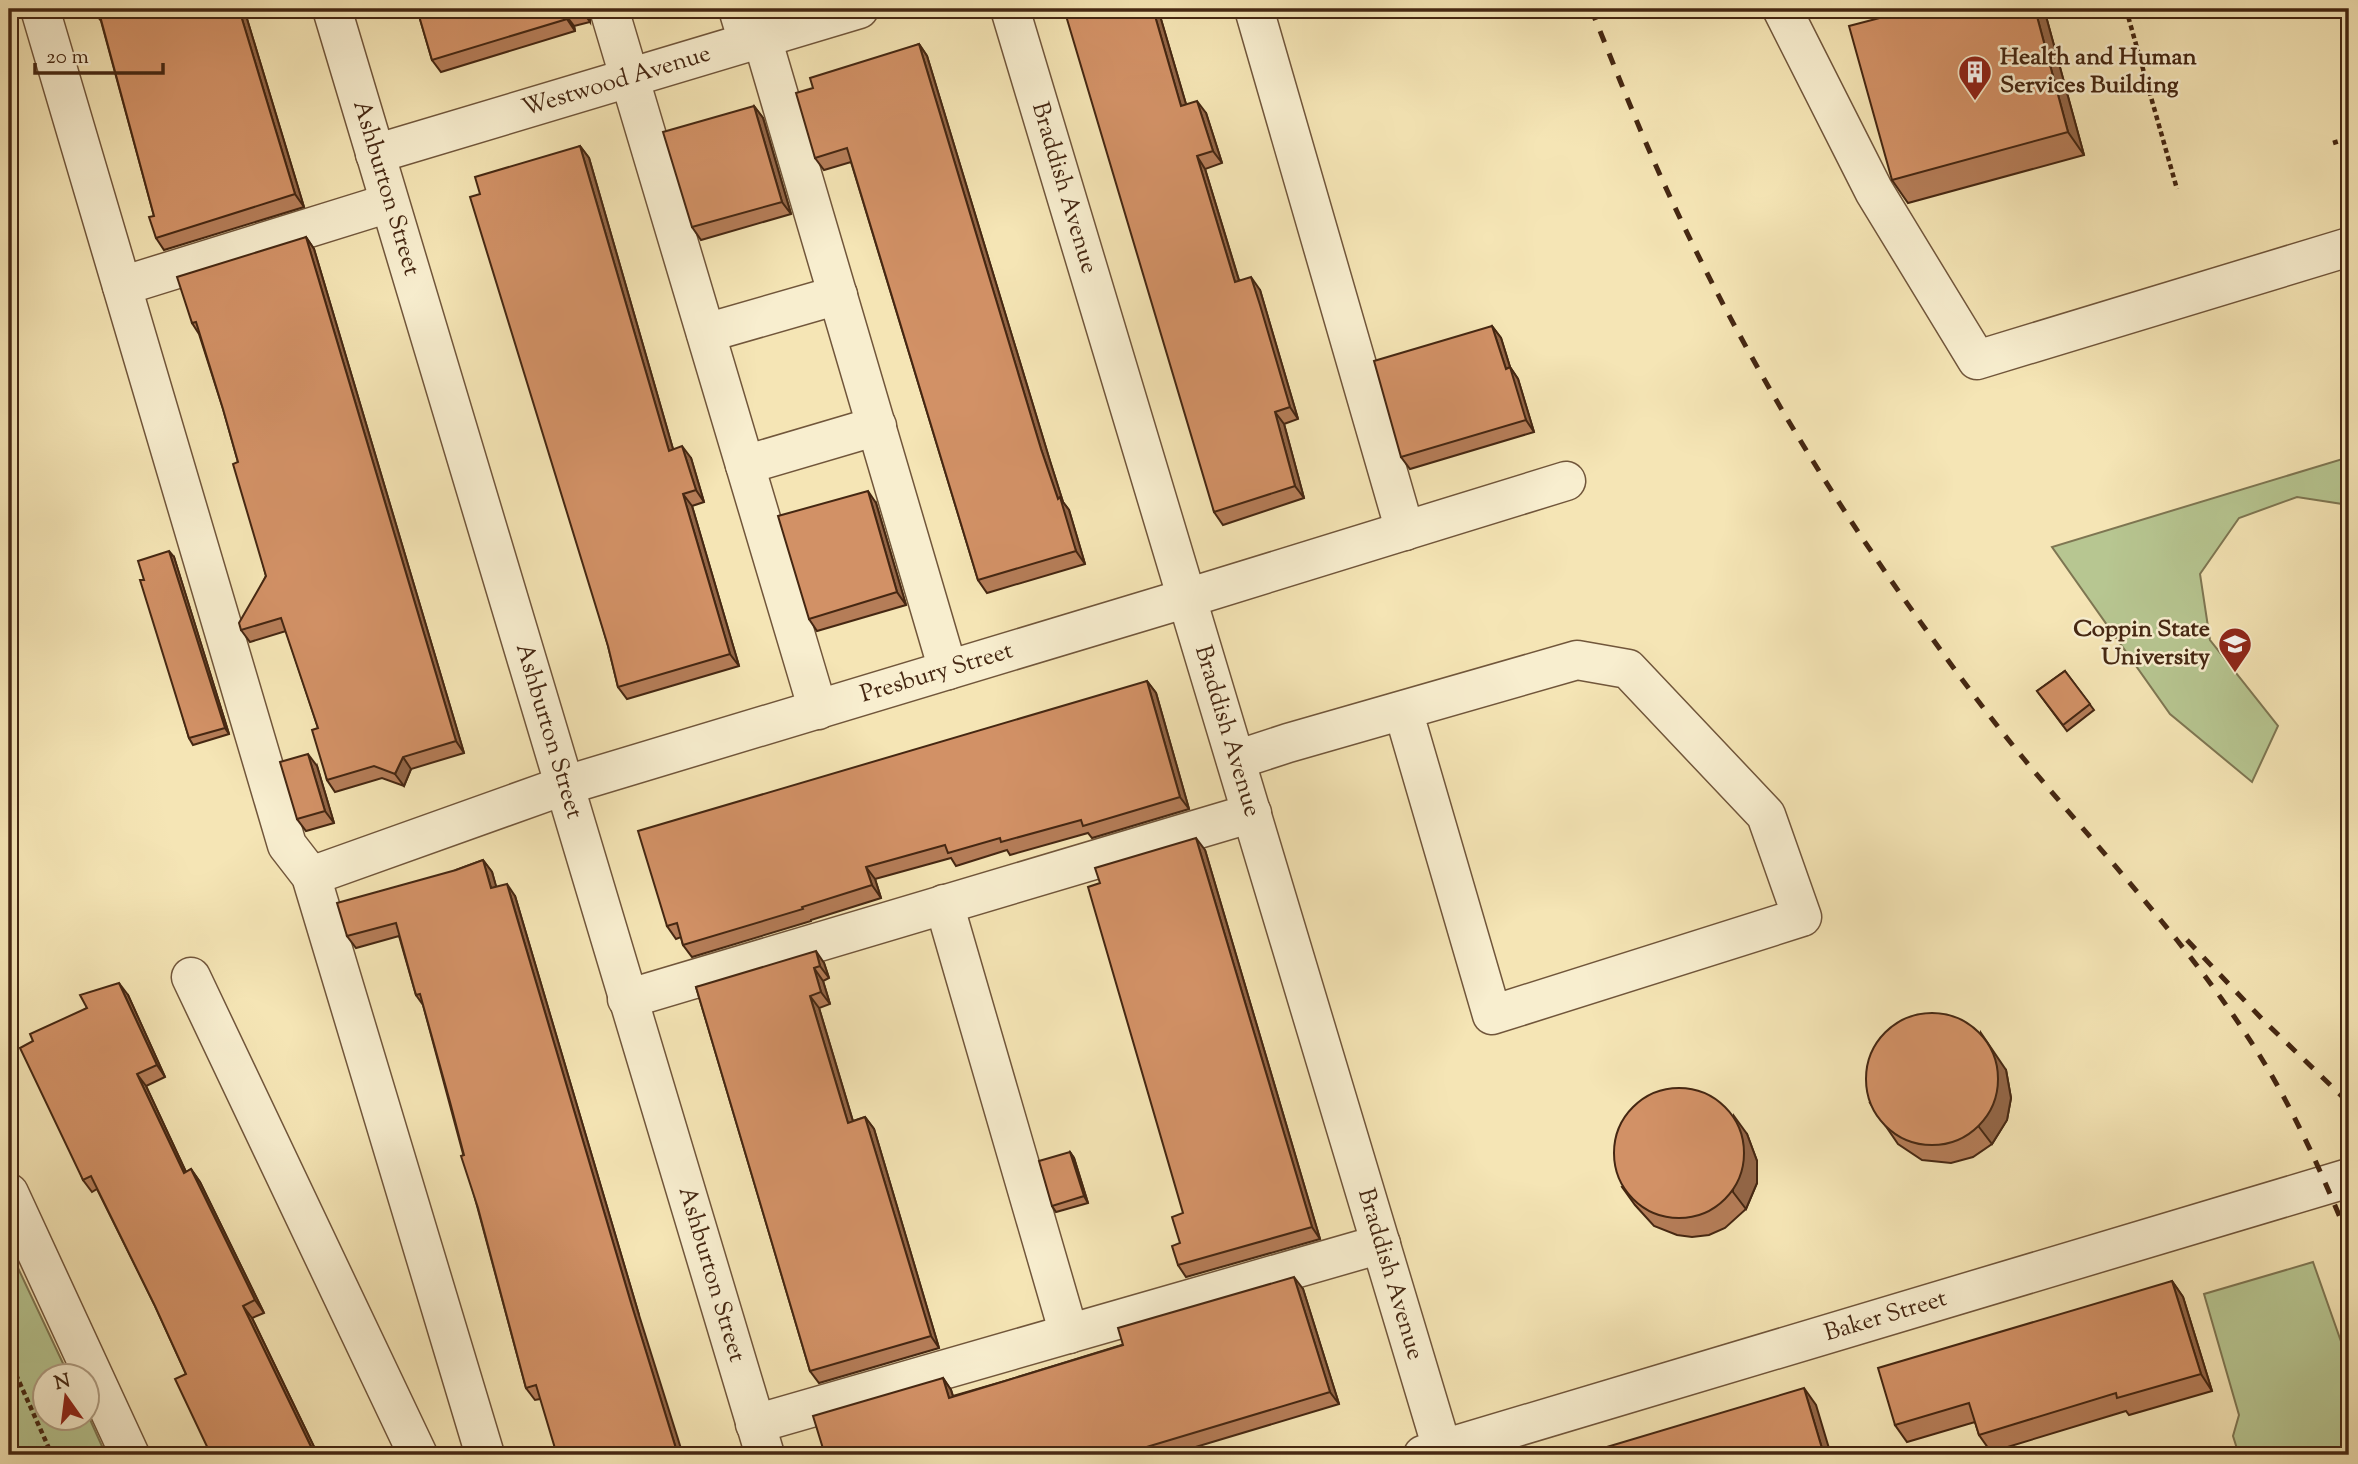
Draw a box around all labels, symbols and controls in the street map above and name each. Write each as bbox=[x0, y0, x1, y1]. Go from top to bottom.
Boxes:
scale bar bbox=[35, 32, 163, 76]
street label: Westwood Avenue bbox=[518, 37, 715, 126]
place label: Health and Human Services Building bbox=[2000, 41, 2197, 103]
text: 20 m bbox=[46, 43, 89, 73]
building icon: Health and Human Services Building bbox=[1956, 53, 1994, 102]
street label: Ashburton Street bbox=[343, 96, 428, 280]
street label: Braddish Avenue bbox=[1022, 98, 1106, 278]
place label: Coppin State University bbox=[2073, 613, 2210, 675]
school or university icon: Coppin State University bbox=[2216, 625, 2254, 674]
street label: Presbury Street bbox=[856, 634, 1017, 712]
street label: Ashburton Street bbox=[506, 640, 591, 823]
street label: Braddish Avenue bbox=[1185, 641, 1269, 821]
street label: Ashburton Street bbox=[669, 1183, 753, 1366]
street label: Braddish Avenue bbox=[1348, 1184, 1432, 1364]
street label: Baker Street bbox=[1820, 1282, 1951, 1351]
north arrow bbox=[32, 1362, 102, 1432]
text: N bbox=[52, 1368, 73, 1398]

